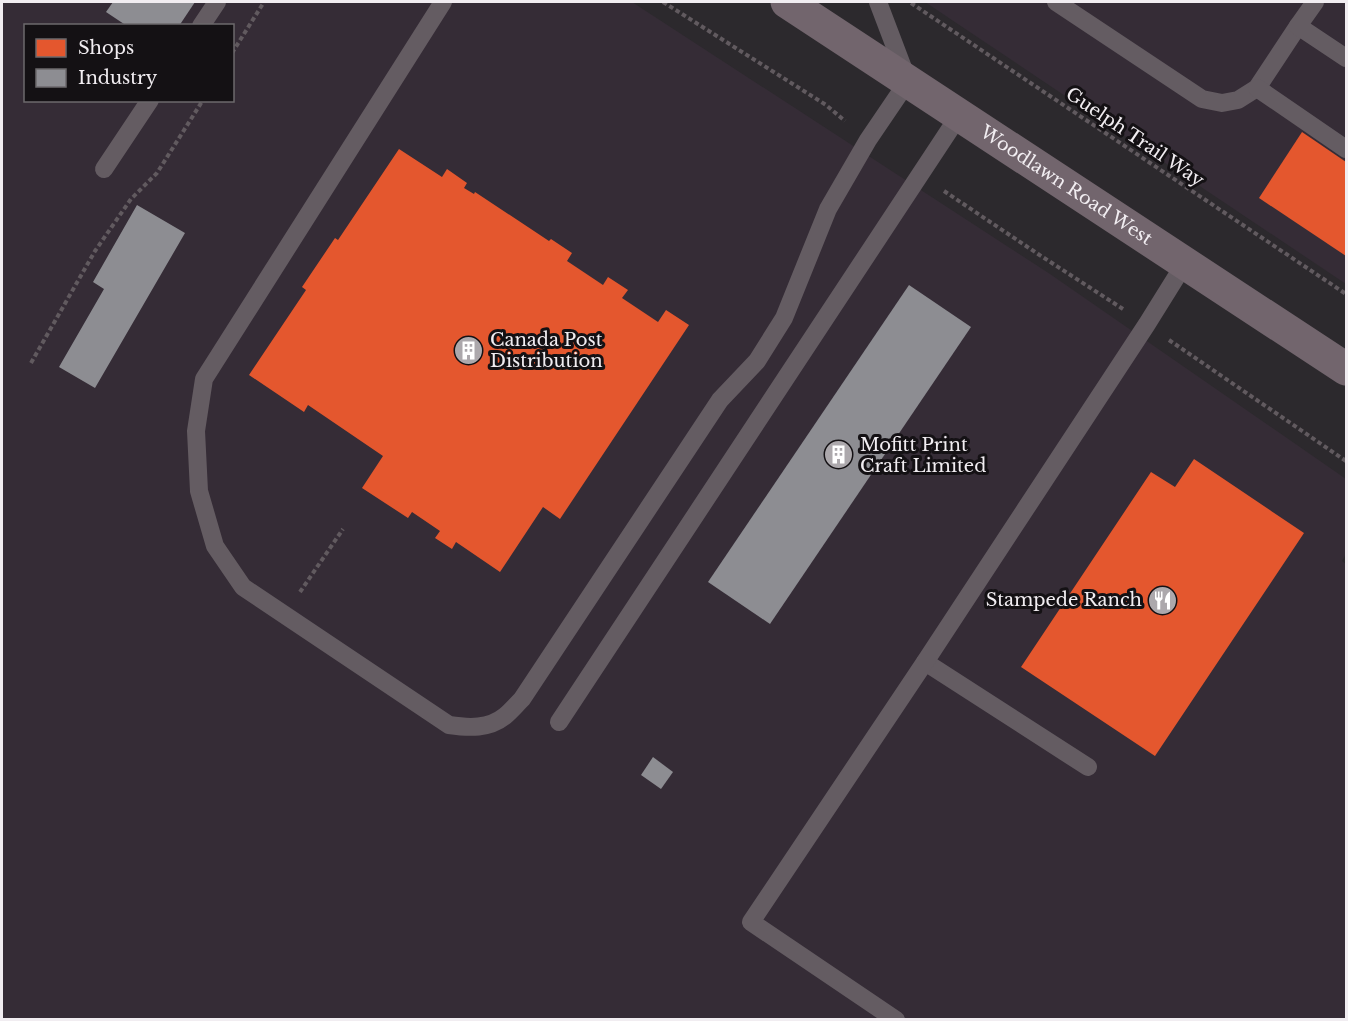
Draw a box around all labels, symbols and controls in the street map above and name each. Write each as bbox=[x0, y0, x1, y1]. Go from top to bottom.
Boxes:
legend bbox=[24, 24, 234, 102]
text: Shops bbox=[78, 37, 134, 59]
text: Industry bbox=[78, 67, 158, 89]
street label: Guelph Trail Way bbox=[1062, 83, 1209, 192]
street label: Woodlawn Road West bbox=[975, 120, 1157, 250]
place label: Canada Post Distribution bbox=[490, 329, 603, 372]
building icon: Canada Post Distribution bbox=[453, 334, 485, 366]
place label: Mofitt Print Craft Limited bbox=[860, 434, 986, 477]
building icon: Mofitt Print Craft Limited bbox=[823, 439, 855, 471]
restaurant icon: Stampede Ranch bbox=[1147, 584, 1179, 616]
place label: Stampede Ranch bbox=[986, 589, 1142, 611]

